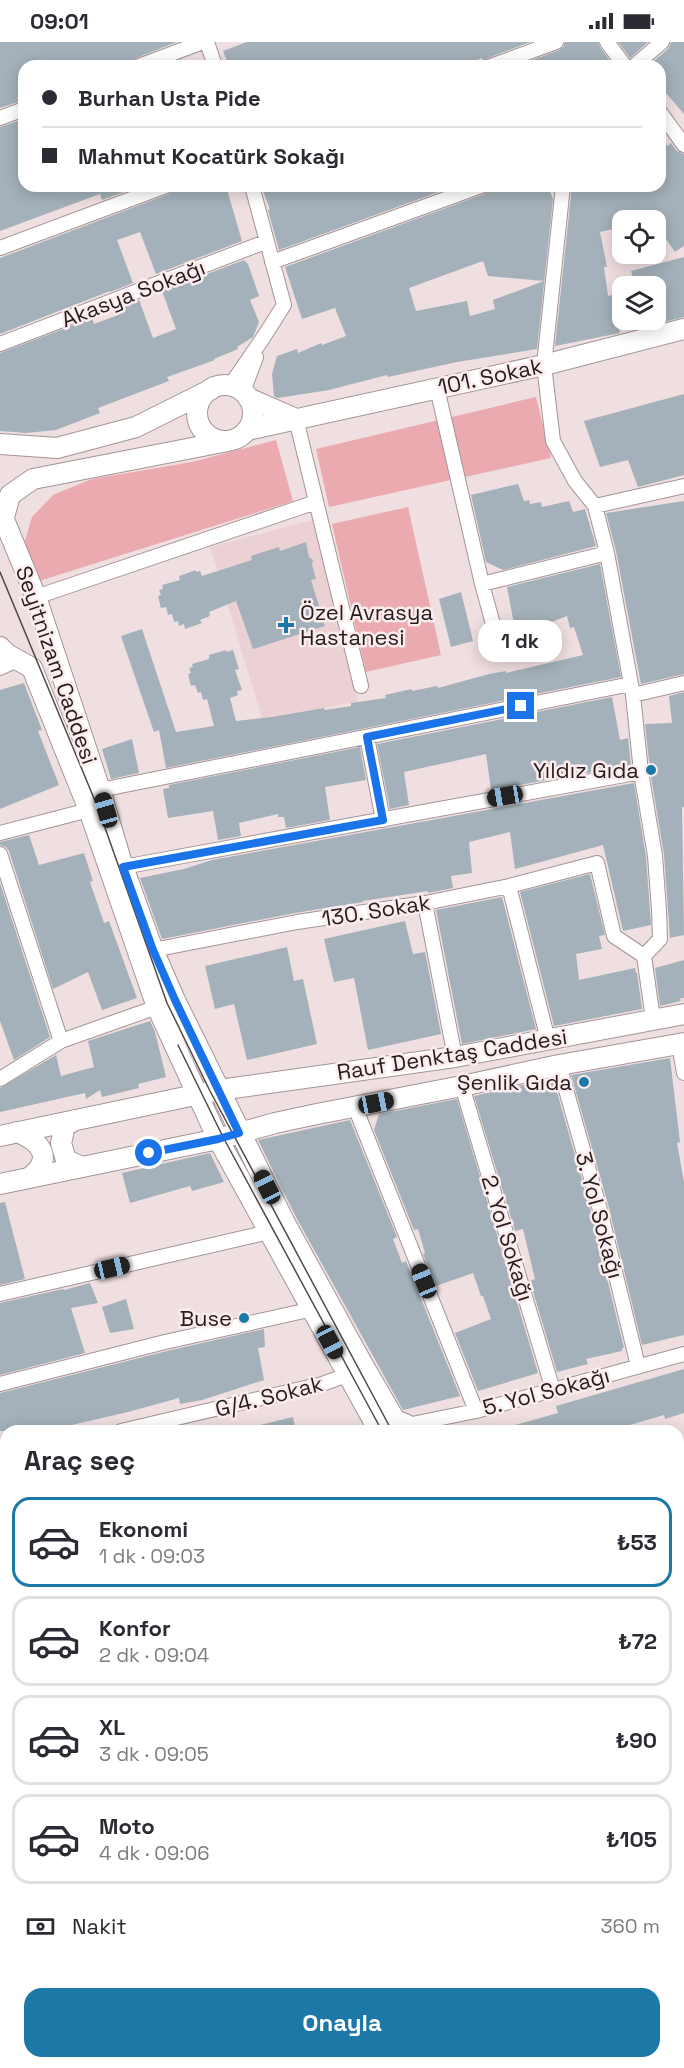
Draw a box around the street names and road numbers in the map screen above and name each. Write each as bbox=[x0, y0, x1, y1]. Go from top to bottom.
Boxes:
street label: Akasya Sokağı bbox=[57, 253, 209, 333]
street label: 101. Sokak bbox=[435, 351, 545, 401]
street label: Seyitnizam Caddesi bbox=[10, 562, 104, 768]
street label: 130. Sokak bbox=[320, 888, 433, 932]
street label: Rauf Denktaş Caddesi bbox=[335, 1022, 569, 1086]
street label: 3. Yol Sokağı bbox=[570, 1149, 630, 1281]
street label: 2. Yol Sokağı bbox=[476, 1172, 540, 1304]
street label: 5. Yol Sokağı bbox=[480, 1361, 612, 1421]
street label: G/4. Sokak bbox=[212, 1369, 326, 1423]

